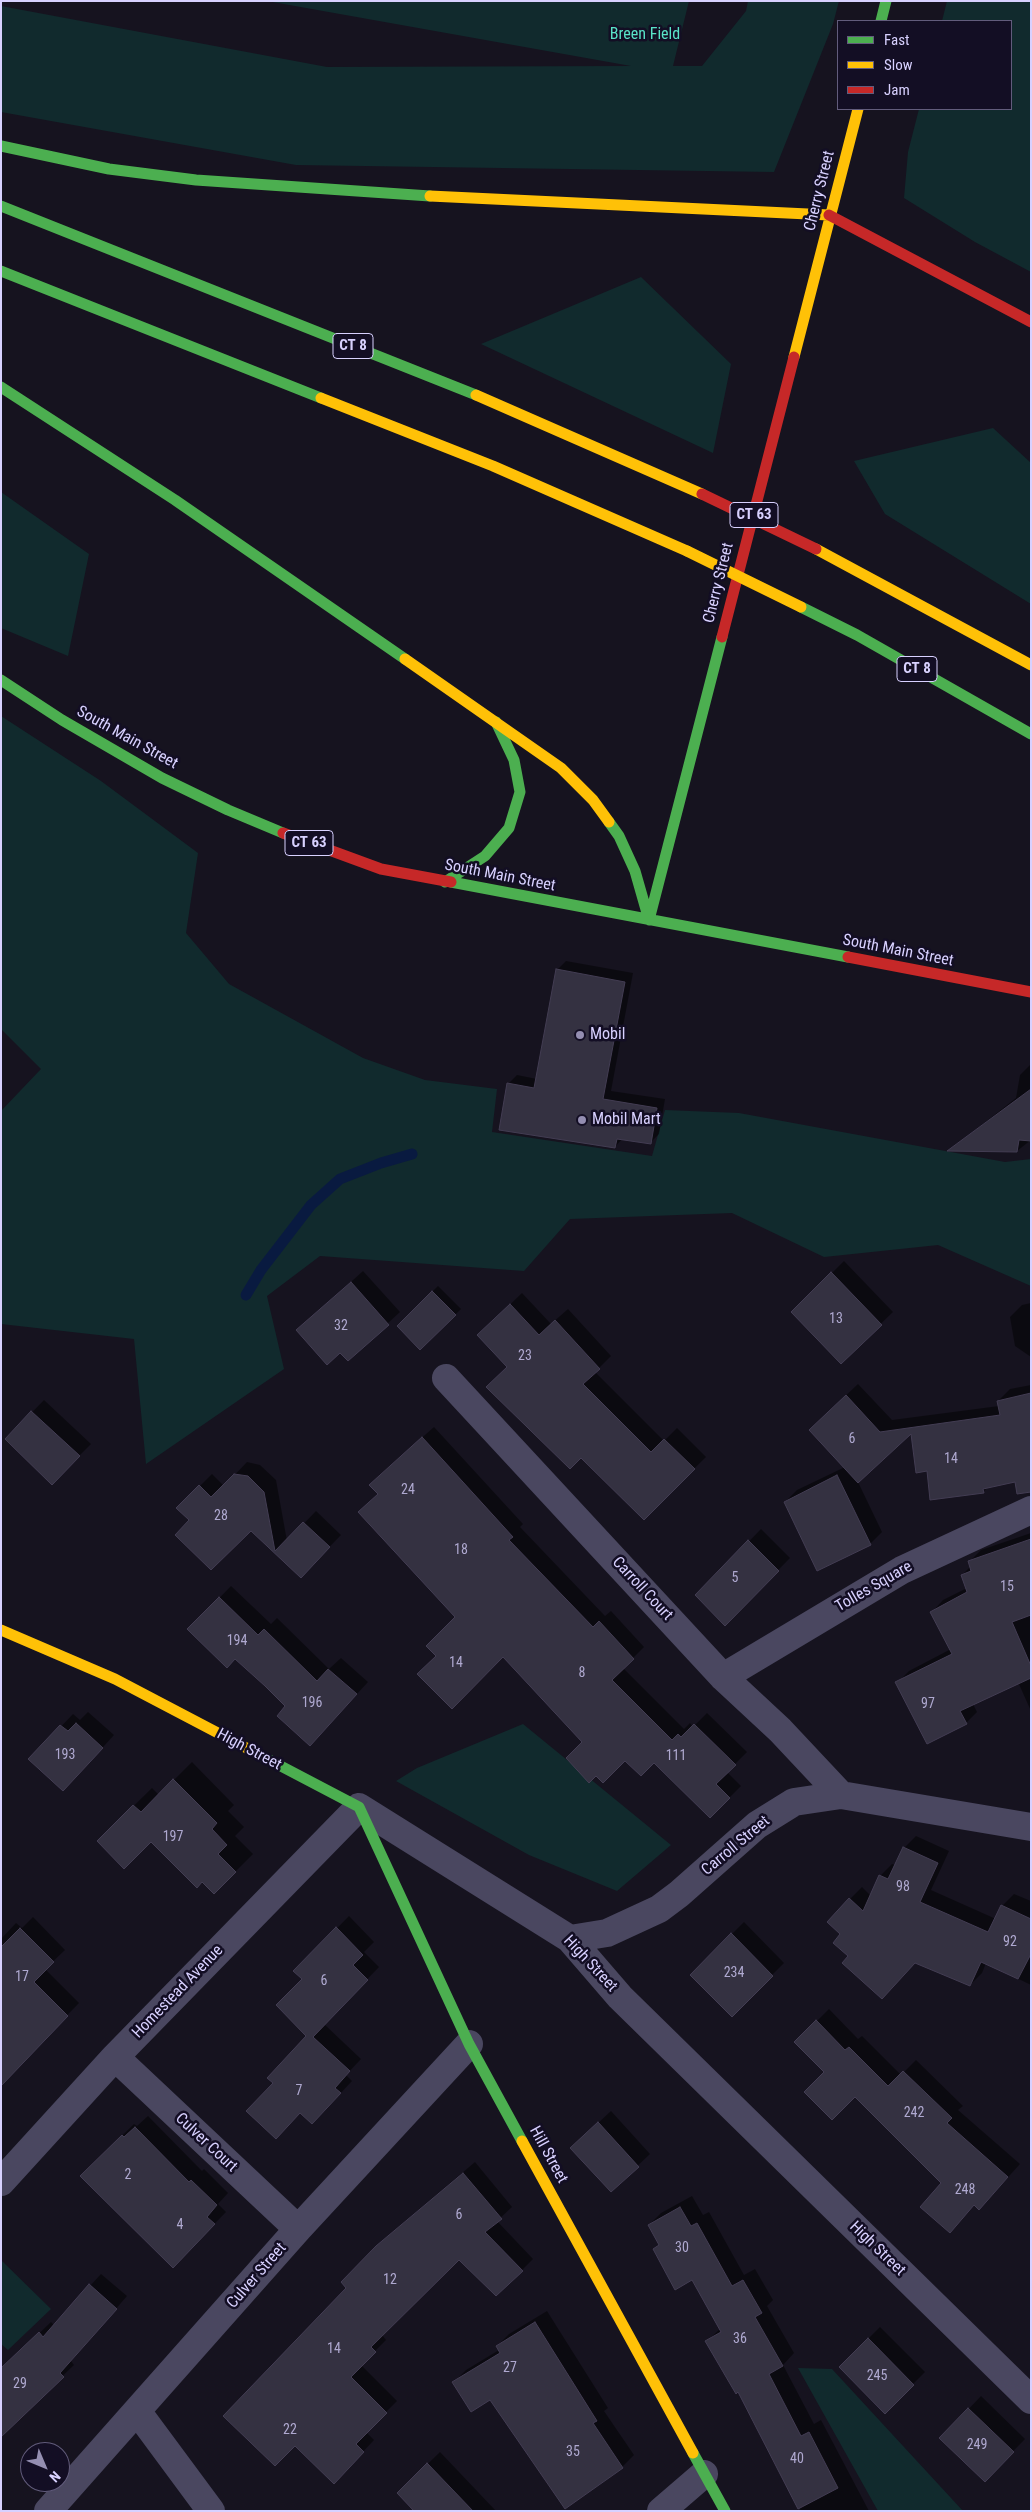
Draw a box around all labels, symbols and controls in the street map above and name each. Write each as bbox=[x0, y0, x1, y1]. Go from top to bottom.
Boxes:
legend bbox=[837, 20, 1012, 110]
park label: Breen Field bbox=[610, 25, 680, 45]
text: Fast bbox=[884, 31, 909, 49]
text: Slow bbox=[884, 56, 913, 74]
text: Jam bbox=[884, 81, 910, 99]
street label: Cherry Street bbox=[801, 149, 839, 233]
road number: CT 8 bbox=[333, 334, 373, 358]
road number: CT 63 bbox=[730, 502, 778, 528]
street label: Cherry Street bbox=[700, 541, 738, 625]
road number: CT 8 bbox=[897, 656, 937, 682]
street label: South Main Street bbox=[73, 702, 181, 774]
road number: CT 63 bbox=[285, 830, 333, 856]
street label: South Main Street bbox=[443, 856, 557, 896]
street label: South Main Street bbox=[841, 931, 955, 971]
place label: Mobil bbox=[590, 1025, 625, 1045]
marker: Mobil bbox=[574, 1029, 586, 1041]
place label: Mobil Mart bbox=[592, 1110, 661, 1130]
marker: Mobil Mart bbox=[576, 1114, 588, 1126]
house number: 13 bbox=[829, 1311, 843, 1327]
house number: 32 bbox=[334, 1318, 348, 1334]
house number: 23 bbox=[518, 1348, 532, 1364]
house number: 6 bbox=[849, 1431, 855, 1447]
house number: 14 bbox=[944, 1451, 958, 1467]
house number: 24 bbox=[401, 1482, 415, 1498]
house number: 28 bbox=[214, 1508, 228, 1524]
house number: 18 bbox=[454, 1542, 468, 1558]
street label: Carroll Court bbox=[608, 1553, 676, 1625]
street label: Tolles Square bbox=[832, 1557, 916, 1617]
house number: 5 bbox=[732, 1570, 738, 1586]
house number: 15 bbox=[1000, 1579, 1014, 1595]
house number: 194 bbox=[227, 1633, 247, 1649]
house number: 14 bbox=[449, 1655, 463, 1671]
house number: 8 bbox=[579, 1665, 585, 1681]
house number: 196 bbox=[302, 1695, 322, 1711]
house number: 97 bbox=[921, 1696, 935, 1712]
street label: High Street bbox=[213, 1725, 285, 1775]
house number: 193 bbox=[55, 1747, 75, 1763]
house number: 111 bbox=[666, 1748, 686, 1764]
street label: Carroll Street bbox=[698, 1812, 774, 1880]
house number: 197 bbox=[163, 1829, 183, 1845]
house number: 98 bbox=[896, 1879, 910, 1895]
street label: High Street bbox=[559, 1932, 621, 1996]
house number: 92 bbox=[1003, 1934, 1017, 1950]
street label: Homestead Avenue bbox=[129, 1941, 227, 2043]
house number: 234 bbox=[724, 1965, 744, 1981]
house number: 17 bbox=[15, 1969, 29, 1985]
house number: 6 bbox=[321, 1973, 327, 1989]
house number: 7 bbox=[296, 2083, 302, 2099]
house number: 242 bbox=[904, 2105, 924, 2121]
street label: Culver Court bbox=[171, 2109, 241, 2177]
street label: Hill Street bbox=[525, 2123, 571, 2187]
house number: 2 bbox=[125, 2167, 131, 2183]
house number: 248 bbox=[955, 2182, 975, 2198]
house number: 6 bbox=[456, 2207, 462, 2223]
house number: 4 bbox=[177, 2217, 183, 2233]
street label: High Street bbox=[845, 2218, 909, 2280]
street label: Culver Street bbox=[223, 2239, 291, 2313]
house number: 30 bbox=[675, 2240, 689, 2256]
house number: 12 bbox=[383, 2272, 397, 2288]
house number: 36 bbox=[733, 2331, 747, 2347]
house number: 14 bbox=[327, 2341, 341, 2357]
house number: 27 bbox=[503, 2360, 517, 2376]
house number: 245 bbox=[867, 2368, 887, 2384]
house number: 29 bbox=[13, 2376, 27, 2392]
house number: 22 bbox=[283, 2422, 297, 2438]
house number: 249 bbox=[967, 2437, 987, 2453]
north arrow bbox=[20, 2442, 70, 2492]
house number: 35 bbox=[566, 2444, 580, 2460]
house number: 40 bbox=[790, 2451, 804, 2467]
text: N bbox=[46, 2468, 64, 2486]

